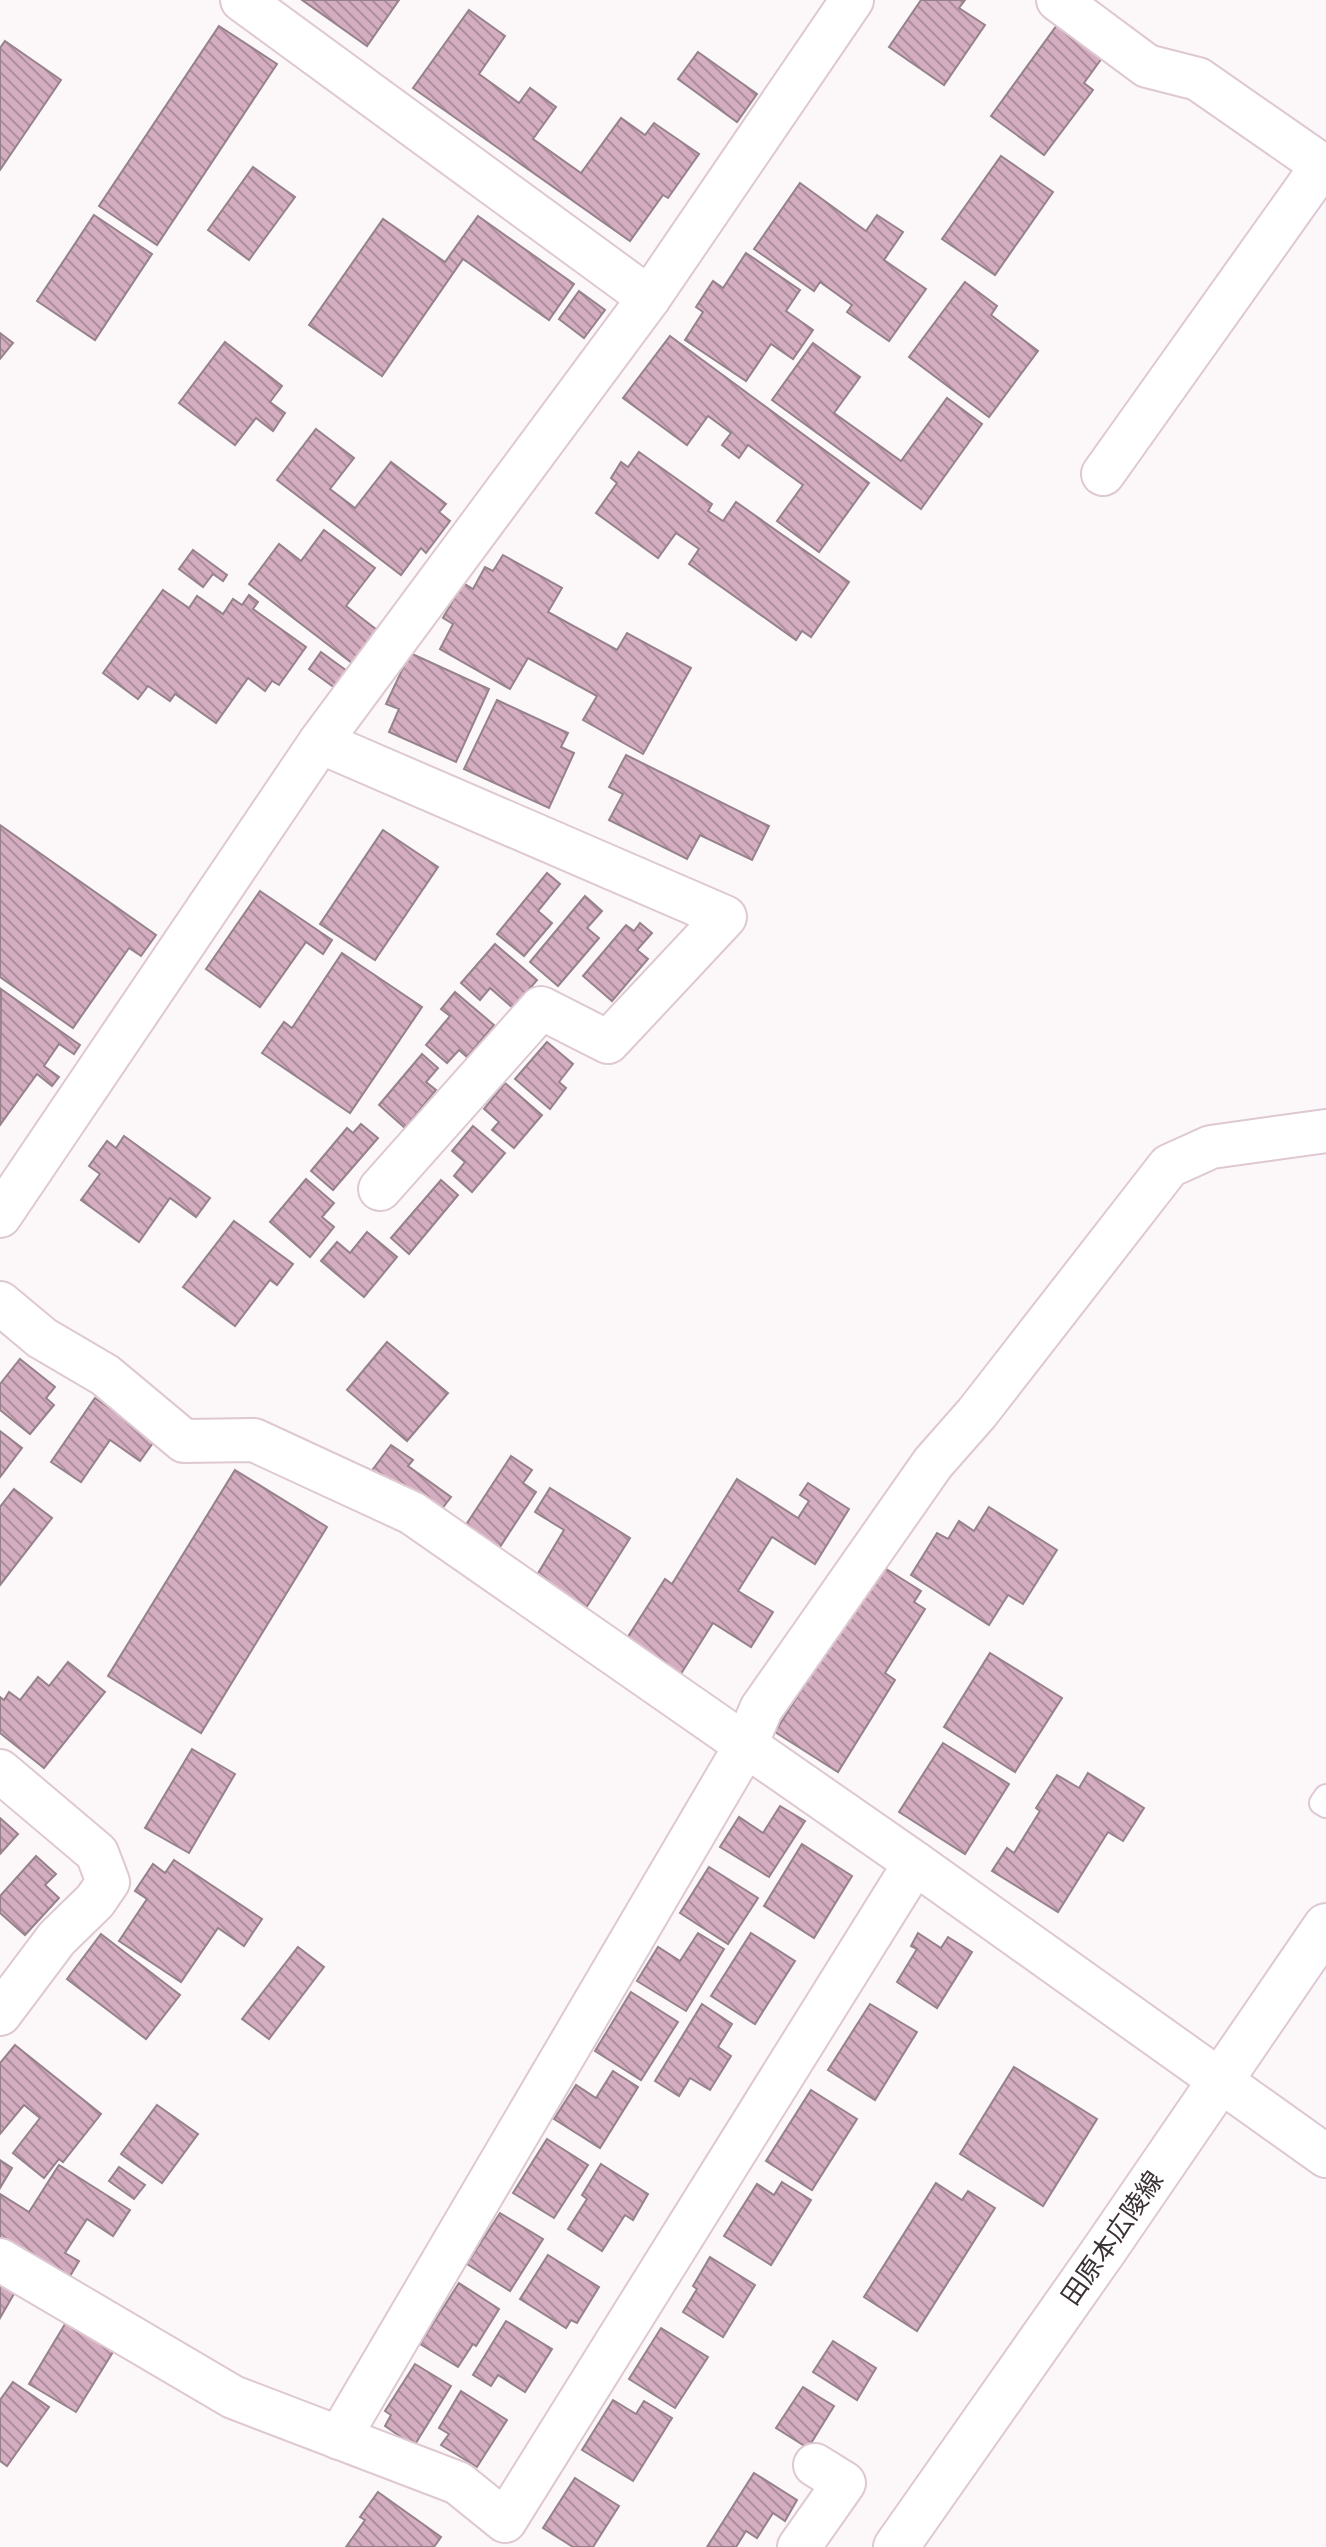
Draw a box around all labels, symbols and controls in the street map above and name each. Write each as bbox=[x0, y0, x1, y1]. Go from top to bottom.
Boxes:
street label: 田原本広陵線 bbox=[1053, 2164, 1171, 2312]

